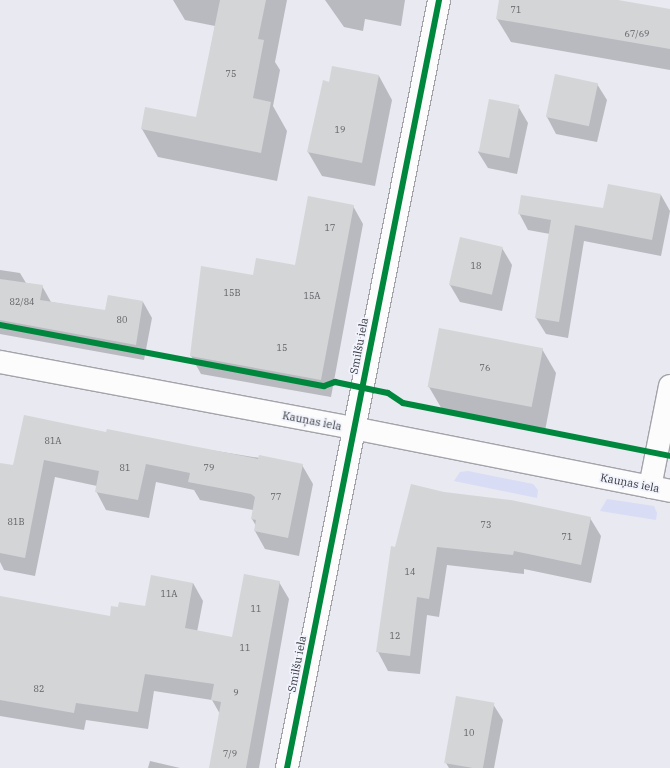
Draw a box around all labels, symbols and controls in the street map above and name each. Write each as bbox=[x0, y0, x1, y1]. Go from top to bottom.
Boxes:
house number: 71 bbox=[511, 5, 521, 15]
house number: 67/69 bbox=[625, 29, 649, 39]
house number: 75 bbox=[226, 69, 236, 79]
house number: 19 bbox=[335, 125, 345, 135]
house number: 17 bbox=[325, 223, 335, 233]
house number: 18 bbox=[471, 261, 481, 271]
house number: 15B bbox=[224, 288, 240, 298]
house number: 15A bbox=[304, 291, 320, 301]
house number: 82/84 bbox=[10, 297, 34, 307]
house number: 80 bbox=[117, 315, 127, 325]
street label: Smilšu iela bbox=[347, 317, 371, 375]
house number: 15 bbox=[277, 343, 287, 353]
house number: 76 bbox=[480, 363, 490, 373]
street label: Kauņas iela bbox=[281, 409, 343, 433]
house number: 81A bbox=[45, 436, 61, 446]
house number: 81 bbox=[120, 463, 130, 473]
house number: 79 bbox=[204, 463, 214, 473]
street label: Kauņas iela bbox=[599, 471, 661, 495]
house number: 77 bbox=[271, 492, 281, 502]
house number: 81B bbox=[8, 517, 24, 527]
house number: 73 bbox=[481, 520, 491, 530]
house number: 71 bbox=[562, 532, 572, 542]
house number: 14 bbox=[405, 567, 415, 577]
house number: 11A bbox=[161, 589, 177, 599]
house number: 11 bbox=[251, 604, 261, 614]
house number: 12 bbox=[390, 631, 400, 641]
street label: Smilšu iela bbox=[285, 635, 309, 693]
house number: 11 bbox=[240, 643, 250, 653]
house number: 82 bbox=[34, 684, 44, 694]
house number: 9 bbox=[233, 688, 239, 698]
house number: 10 bbox=[464, 728, 474, 738]
house number: 7/9 bbox=[223, 749, 237, 759]

